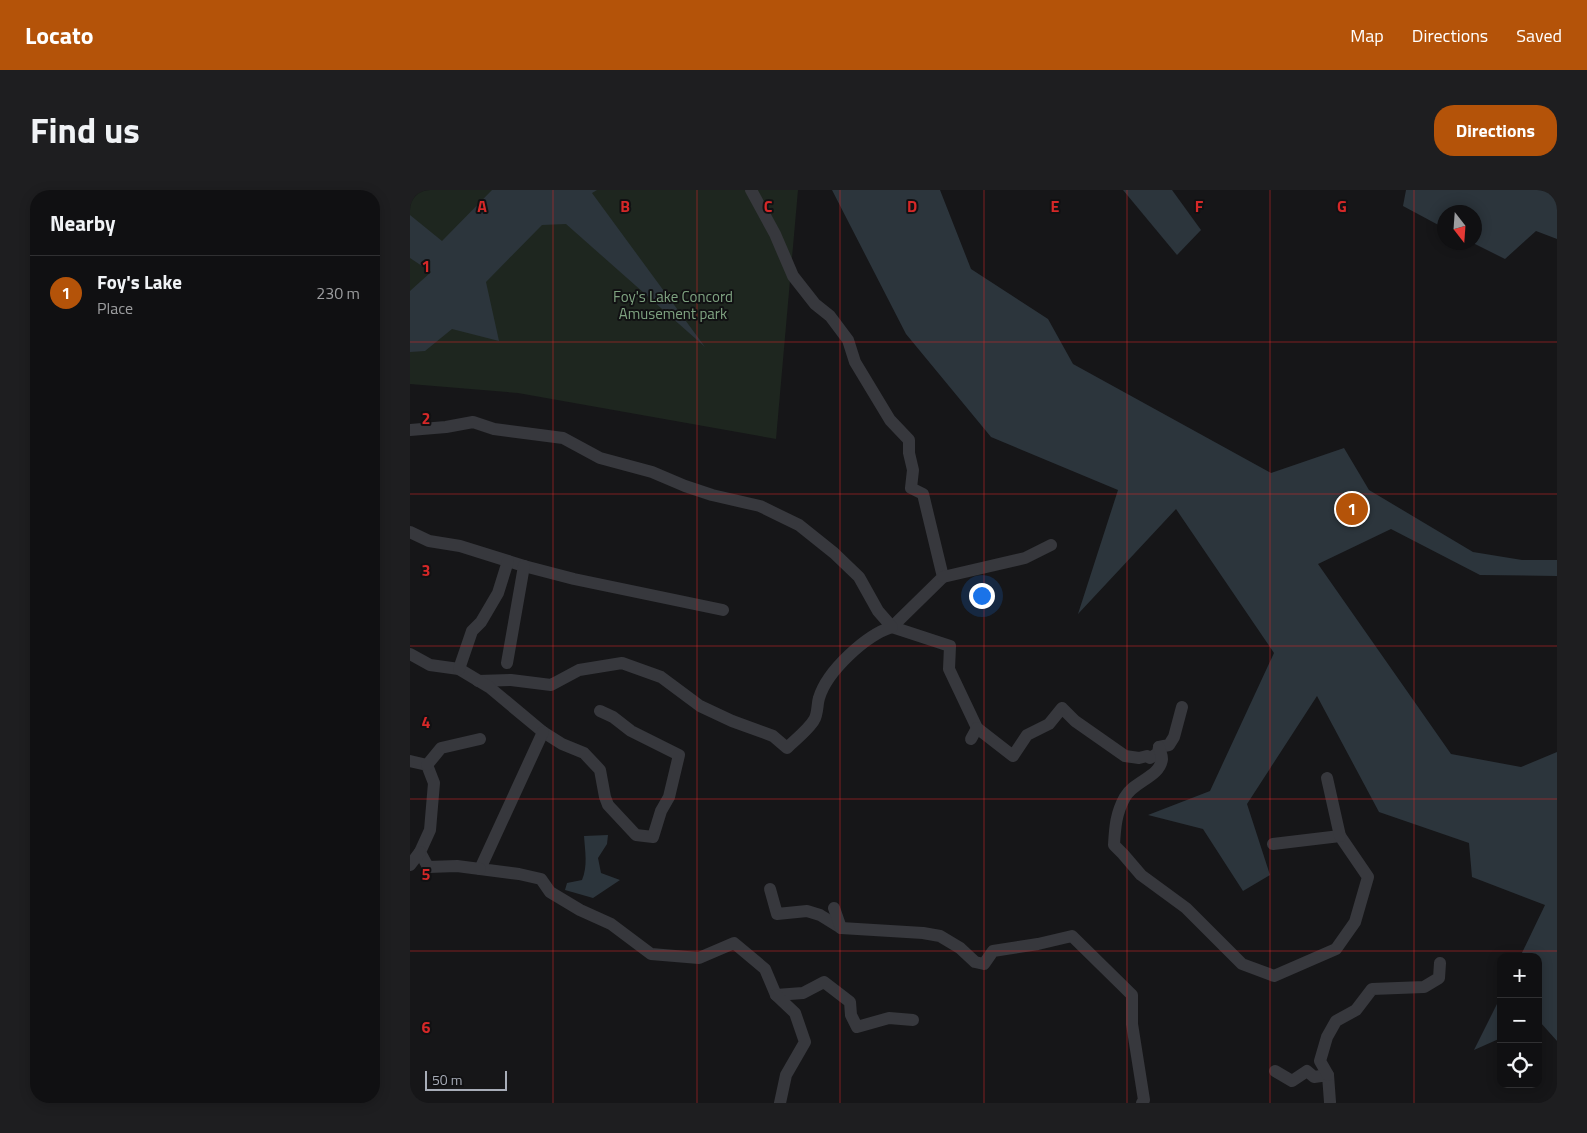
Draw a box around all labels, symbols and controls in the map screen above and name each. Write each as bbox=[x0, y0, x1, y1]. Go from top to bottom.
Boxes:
text: Locato bbox=[25, 17, 94, 53]
text: Map bbox=[1350, 22, 1384, 49]
text: Directions bbox=[1412, 22, 1488, 49]
text: Saved bbox=[1516, 22, 1562, 49]
text: Find us bbox=[30, 103, 140, 157]
button: Directions bbox=[1434, 105, 1557, 156]
text: A bbox=[477, 194, 487, 218]
text: B bbox=[620, 194, 630, 218]
text: C bbox=[764, 194, 773, 218]
text: D bbox=[907, 194, 917, 218]
text: E bbox=[1051, 194, 1060, 218]
text: F bbox=[1195, 194, 1204, 218]
text: G bbox=[1337, 194, 1347, 218]
north arrow bbox=[1437, 205, 1482, 250]
text: Nearby bbox=[50, 207, 115, 239]
text: 1 bbox=[422, 254, 430, 278]
text: Foy's Lake bbox=[97, 267, 182, 296]
text: 1 bbox=[62, 281, 70, 305]
text: 230 m bbox=[316, 281, 360, 305]
park label: Foy's Lake Concord Amusement park bbox=[613, 285, 733, 325]
text: Place bbox=[97, 296, 133, 320]
text: 2 bbox=[422, 406, 430, 430]
pin: 1 bbox=[1336, 490, 1368, 528]
text: 3 bbox=[422, 558, 430, 582]
your location bbox=[969, 583, 995, 609]
text: 4 bbox=[422, 710, 431, 734]
text: 5 bbox=[422, 862, 431, 886]
map controls bbox=[1497, 953, 1542, 1088]
button: + bbox=[1497, 953, 1542, 998]
button: − bbox=[1497, 998, 1542, 1043]
text: 6 bbox=[422, 1015, 431, 1039]
button: locate bbox=[1497, 1043, 1542, 1088]
scale bar bbox=[425, 1068, 508, 1091]
text: 50 m bbox=[432, 1069, 462, 1090]

